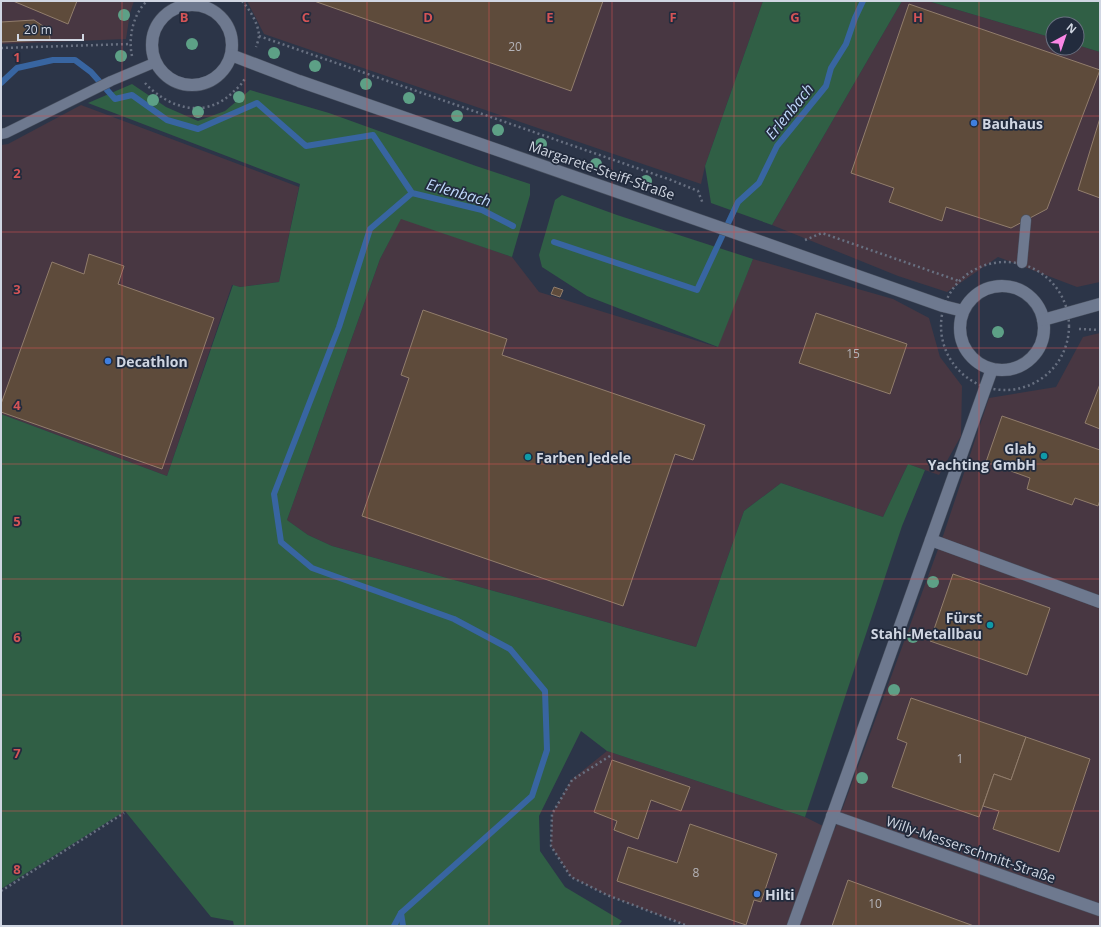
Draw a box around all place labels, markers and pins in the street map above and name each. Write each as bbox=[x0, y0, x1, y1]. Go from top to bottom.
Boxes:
place label: Bauhaus bbox=[982, 114, 1043, 133]
marker: Bauhaus bbox=[969, 118, 979, 128]
place label: Decathlon bbox=[116, 352, 188, 371]
marker: Decathlon bbox=[103, 356, 113, 366]
place label: Glab Yachting GmbH bbox=[928, 439, 1036, 474]
place label: Farben Jedele bbox=[536, 448, 631, 467]
marker: Glab Yachting GmbH bbox=[1039, 451, 1049, 461]
marker: Farben Jedele bbox=[523, 452, 533, 462]
place label: Fürst Stahl-Metallbau bbox=[871, 608, 982, 643]
marker: Fürst Stahl-Metallbau bbox=[985, 620, 995, 630]
place label: Hilti bbox=[765, 885, 795, 904]
marker: Hilti bbox=[752, 889, 762, 899]

